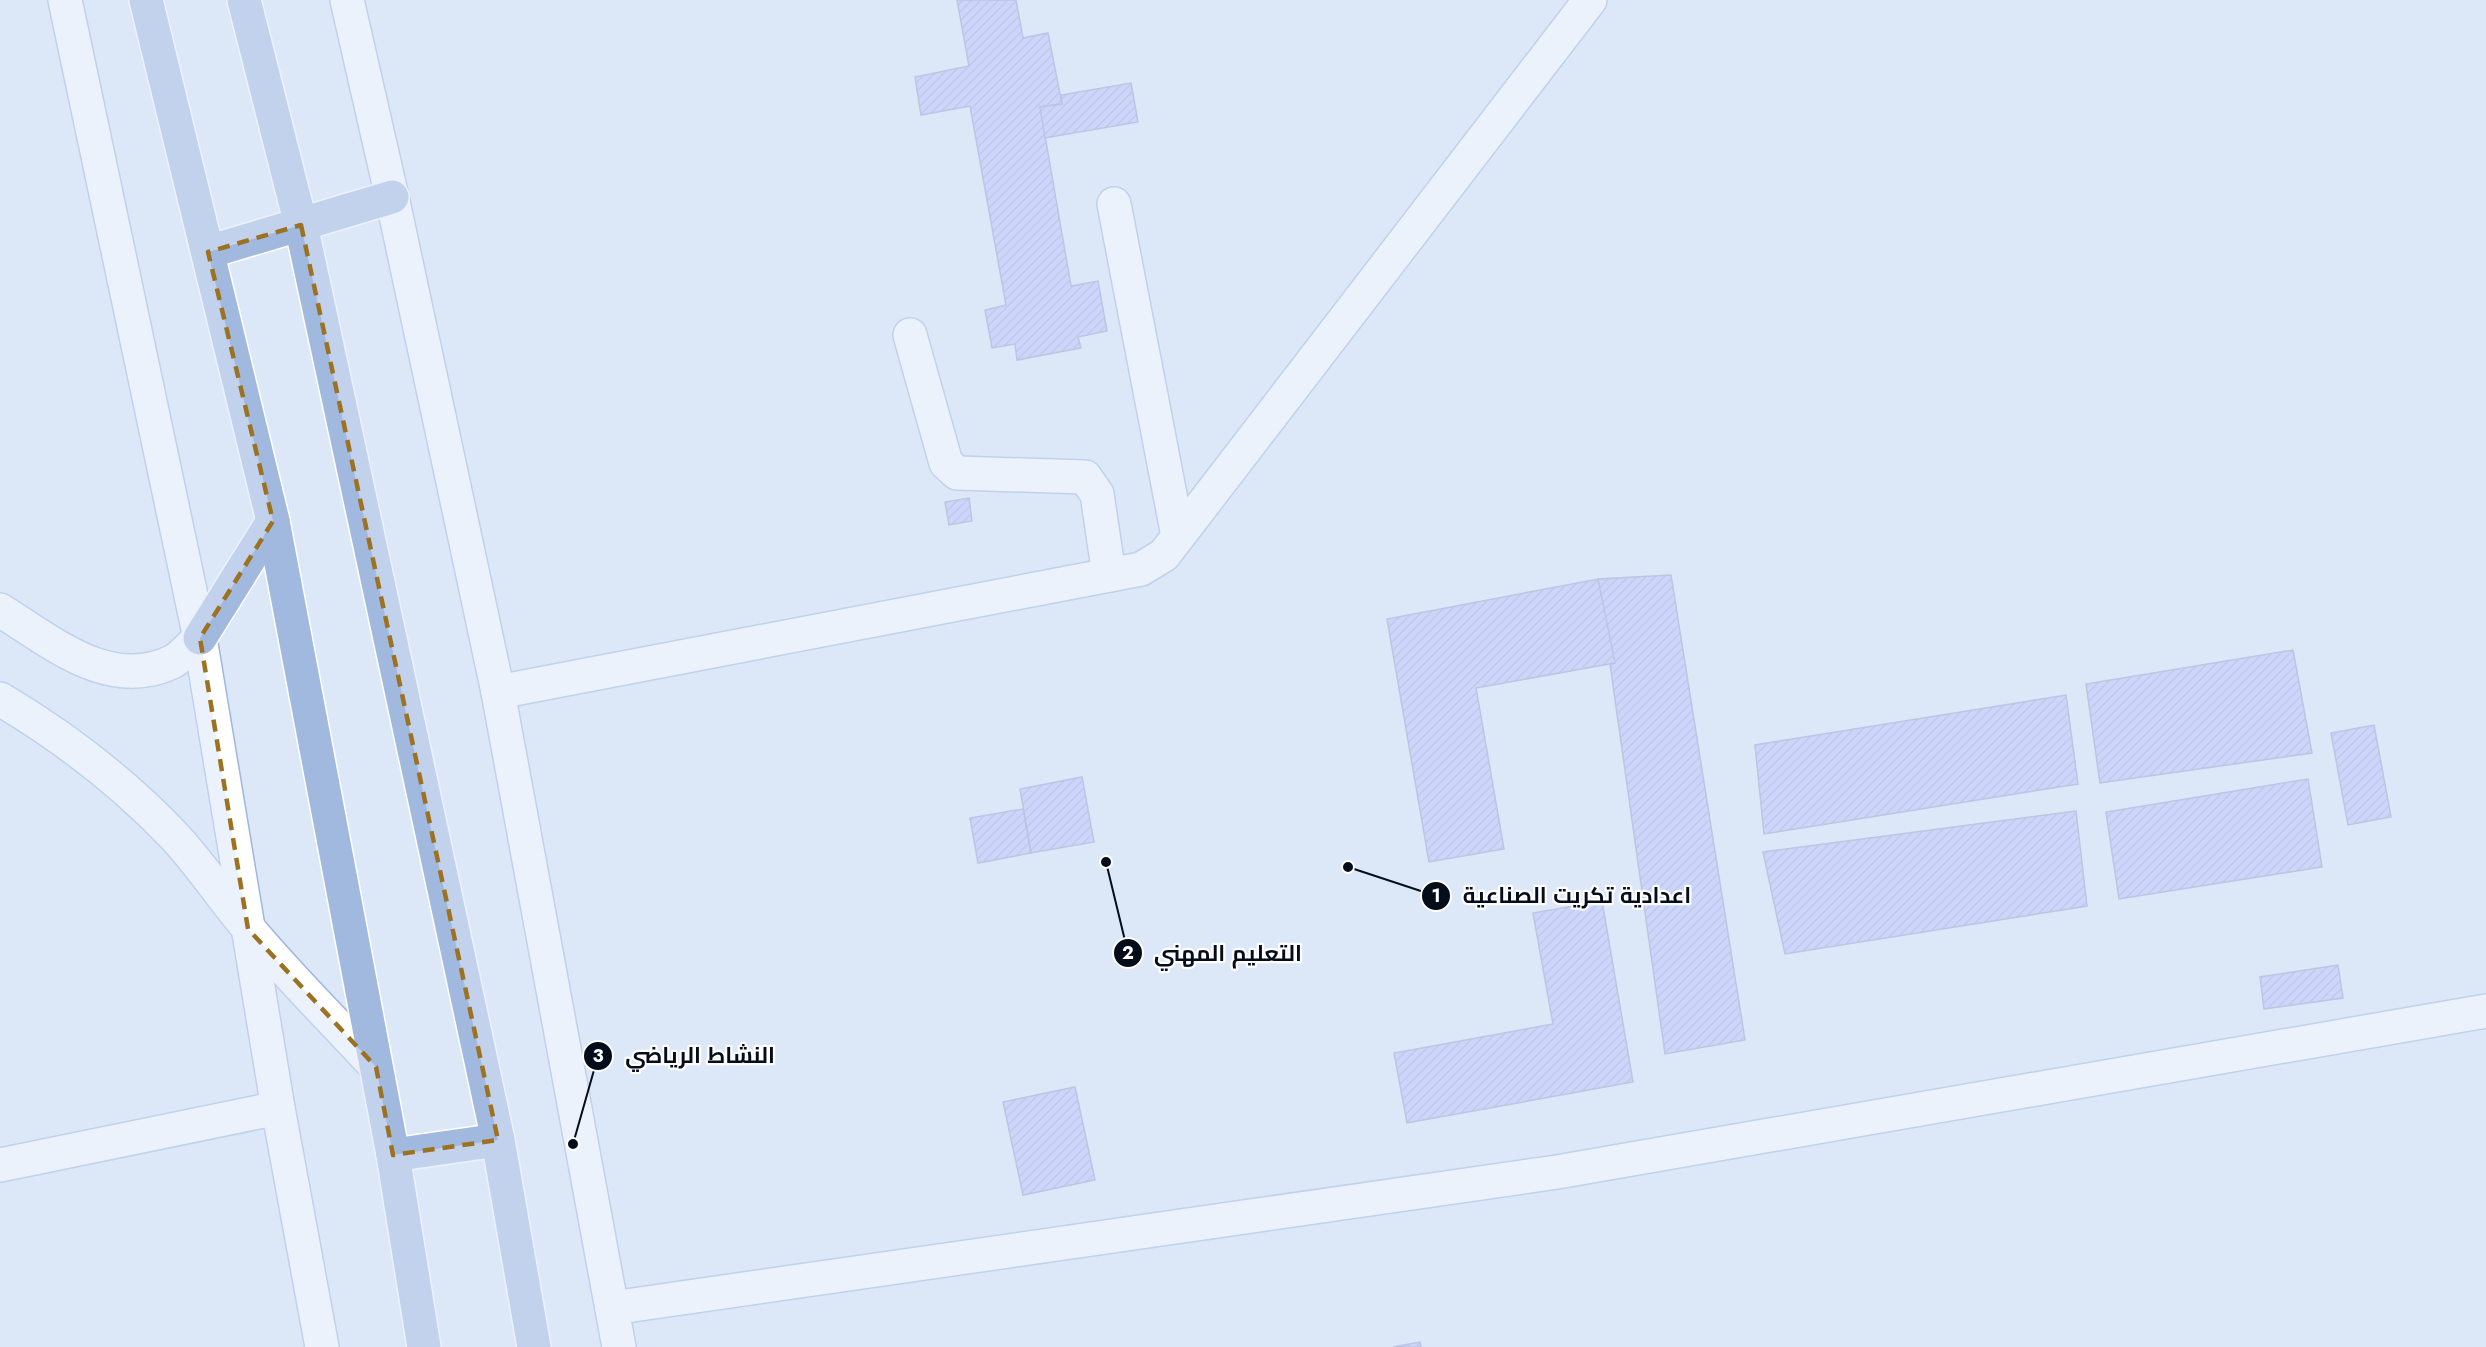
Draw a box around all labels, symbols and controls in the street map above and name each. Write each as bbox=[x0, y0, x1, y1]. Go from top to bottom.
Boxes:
callout: اعدادية تكريت الصناعية bbox=[1421, 876, 1703, 916]
text: اعدادية تكريت الصناعية bbox=[1463, 879, 1691, 911]
text: 1 bbox=[1431, 883, 1441, 909]
callout: التعليم المهني bbox=[1113, 933, 1314, 973]
text: التعليم المهني bbox=[1154, 937, 1302, 971]
text: 2 bbox=[1122, 940, 1134, 966]
callout: النشاط الرياضي bbox=[583, 1036, 787, 1076]
text: النشاط الرياضي bbox=[625, 1039, 775, 1072]
text: 3 bbox=[592, 1043, 604, 1069]

